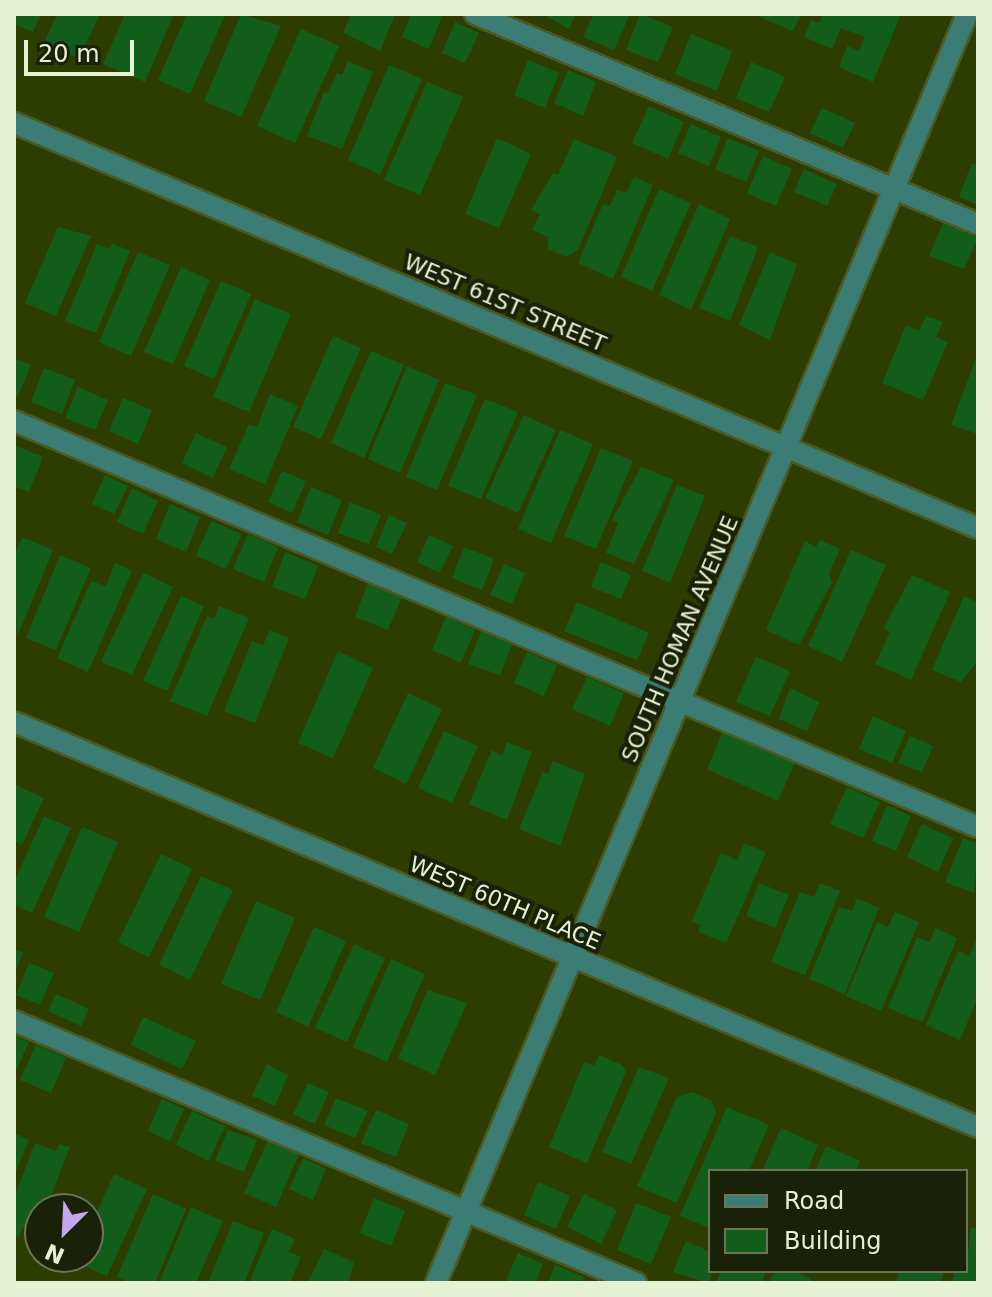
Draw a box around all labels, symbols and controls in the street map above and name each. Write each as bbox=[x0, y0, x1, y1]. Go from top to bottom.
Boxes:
scale bar bbox=[28, 24, 138, 74]
text: 20 m bbox=[38, 40, 100, 68]
street label: WEST 61ST STREET bbox=[400, 249, 610, 357]
street label: SOUTH HOMAN AVENUE bbox=[616, 512, 744, 766]
street label: WEST 60TH PLACE bbox=[406, 851, 604, 955]
legend bbox=[708, 1169, 968, 1273]
text: Road bbox=[784, 1187, 844, 1215]
north arrow bbox=[24, 1193, 104, 1273]
text: Building bbox=[784, 1227, 881, 1255]
text: N bbox=[41, 1238, 68, 1269]

